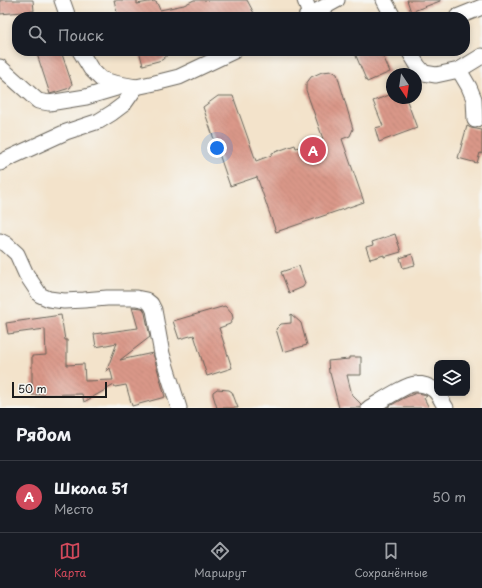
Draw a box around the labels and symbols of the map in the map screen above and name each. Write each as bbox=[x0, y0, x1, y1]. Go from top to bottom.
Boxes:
north arrow bbox=[386, 68, 422, 104]
pin: A bbox=[300, 135, 326, 165]
your location bbox=[207, 138, 227, 158]
scale bar bbox=[12, 380, 107, 399]

